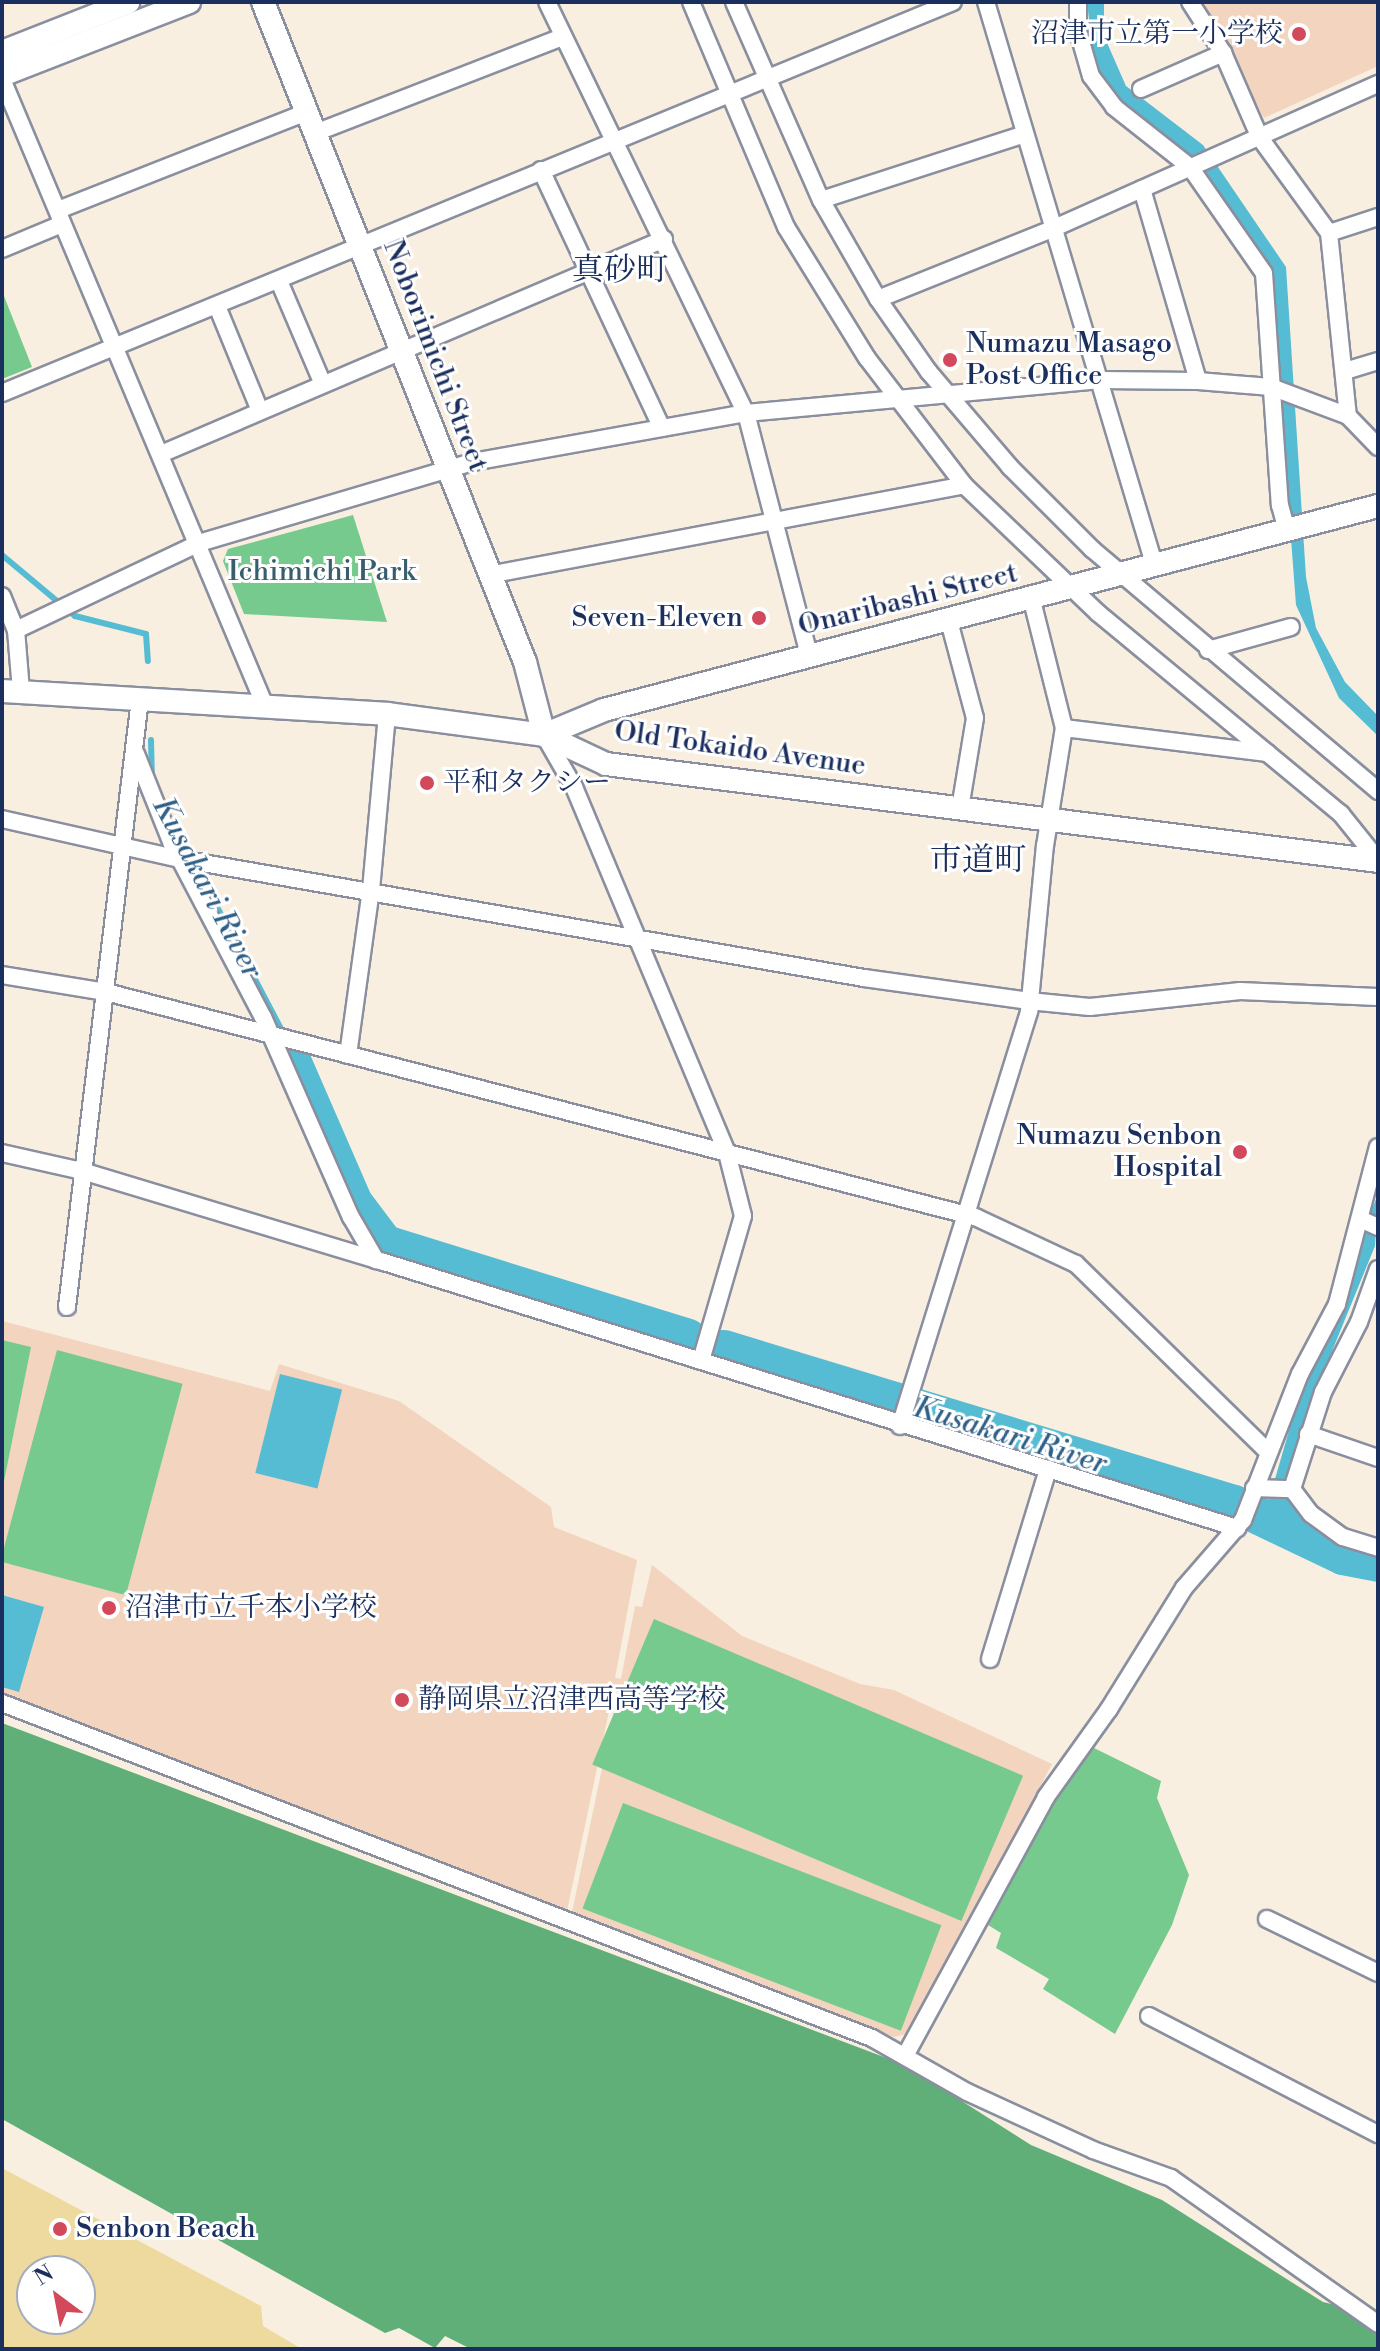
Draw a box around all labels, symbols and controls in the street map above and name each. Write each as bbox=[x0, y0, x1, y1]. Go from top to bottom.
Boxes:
place label: 沼津市立第一小学校 bbox=[1031, 17, 1283, 51]
marker: 沼津市立第一小学校 bbox=[1290, 25, 1308, 43]
street label: Noborimichi Street bbox=[375, 235, 495, 477]
district label: 真砂町 bbox=[572, 251, 668, 289]
place label: Numazu Masago Post Office bbox=[966, 327, 1172, 393]
marker: Numazu Masago Post Office bbox=[941, 351, 959, 369]
park label: Ichimichi Park bbox=[228, 555, 416, 589]
street label: Onaribashi Street bbox=[795, 557, 1021, 643]
place label: Seven-Eleven bbox=[572, 601, 743, 635]
marker: Seven-Eleven bbox=[750, 609, 768, 627]
street label: Old Tokaido Avenue bbox=[612, 715, 868, 783]
place label: 平和タクシー bbox=[443, 766, 611, 800]
marker: 平和タクシー bbox=[418, 774, 436, 792]
water label: Kusakari River bbox=[144, 791, 270, 985]
district label: 市道町 bbox=[930, 841, 1026, 879]
place label: Numazu Senbon Hospital bbox=[1016, 1119, 1222, 1185]
marker: Numazu Senbon Hospital bbox=[1229, 1141, 1251, 1163]
water label: Kusakari River bbox=[909, 1390, 1111, 1482]
place label: 沼津市立千本小学校 bbox=[125, 1591, 377, 1625]
marker: 沼津市立千本小学校 bbox=[100, 1599, 118, 1617]
place label: 静岡県立沼津西高等学校 bbox=[418, 1683, 726, 1717]
marker: 静岡県立沼津西高等学校 bbox=[393, 1691, 411, 1709]
place label: Senbon Beach bbox=[76, 2212, 256, 2246]
marker: Senbon Beach bbox=[51, 2220, 69, 2238]
north arrow bbox=[16, 2255, 96, 2335]
text: N bbox=[30, 2260, 59, 2292]

